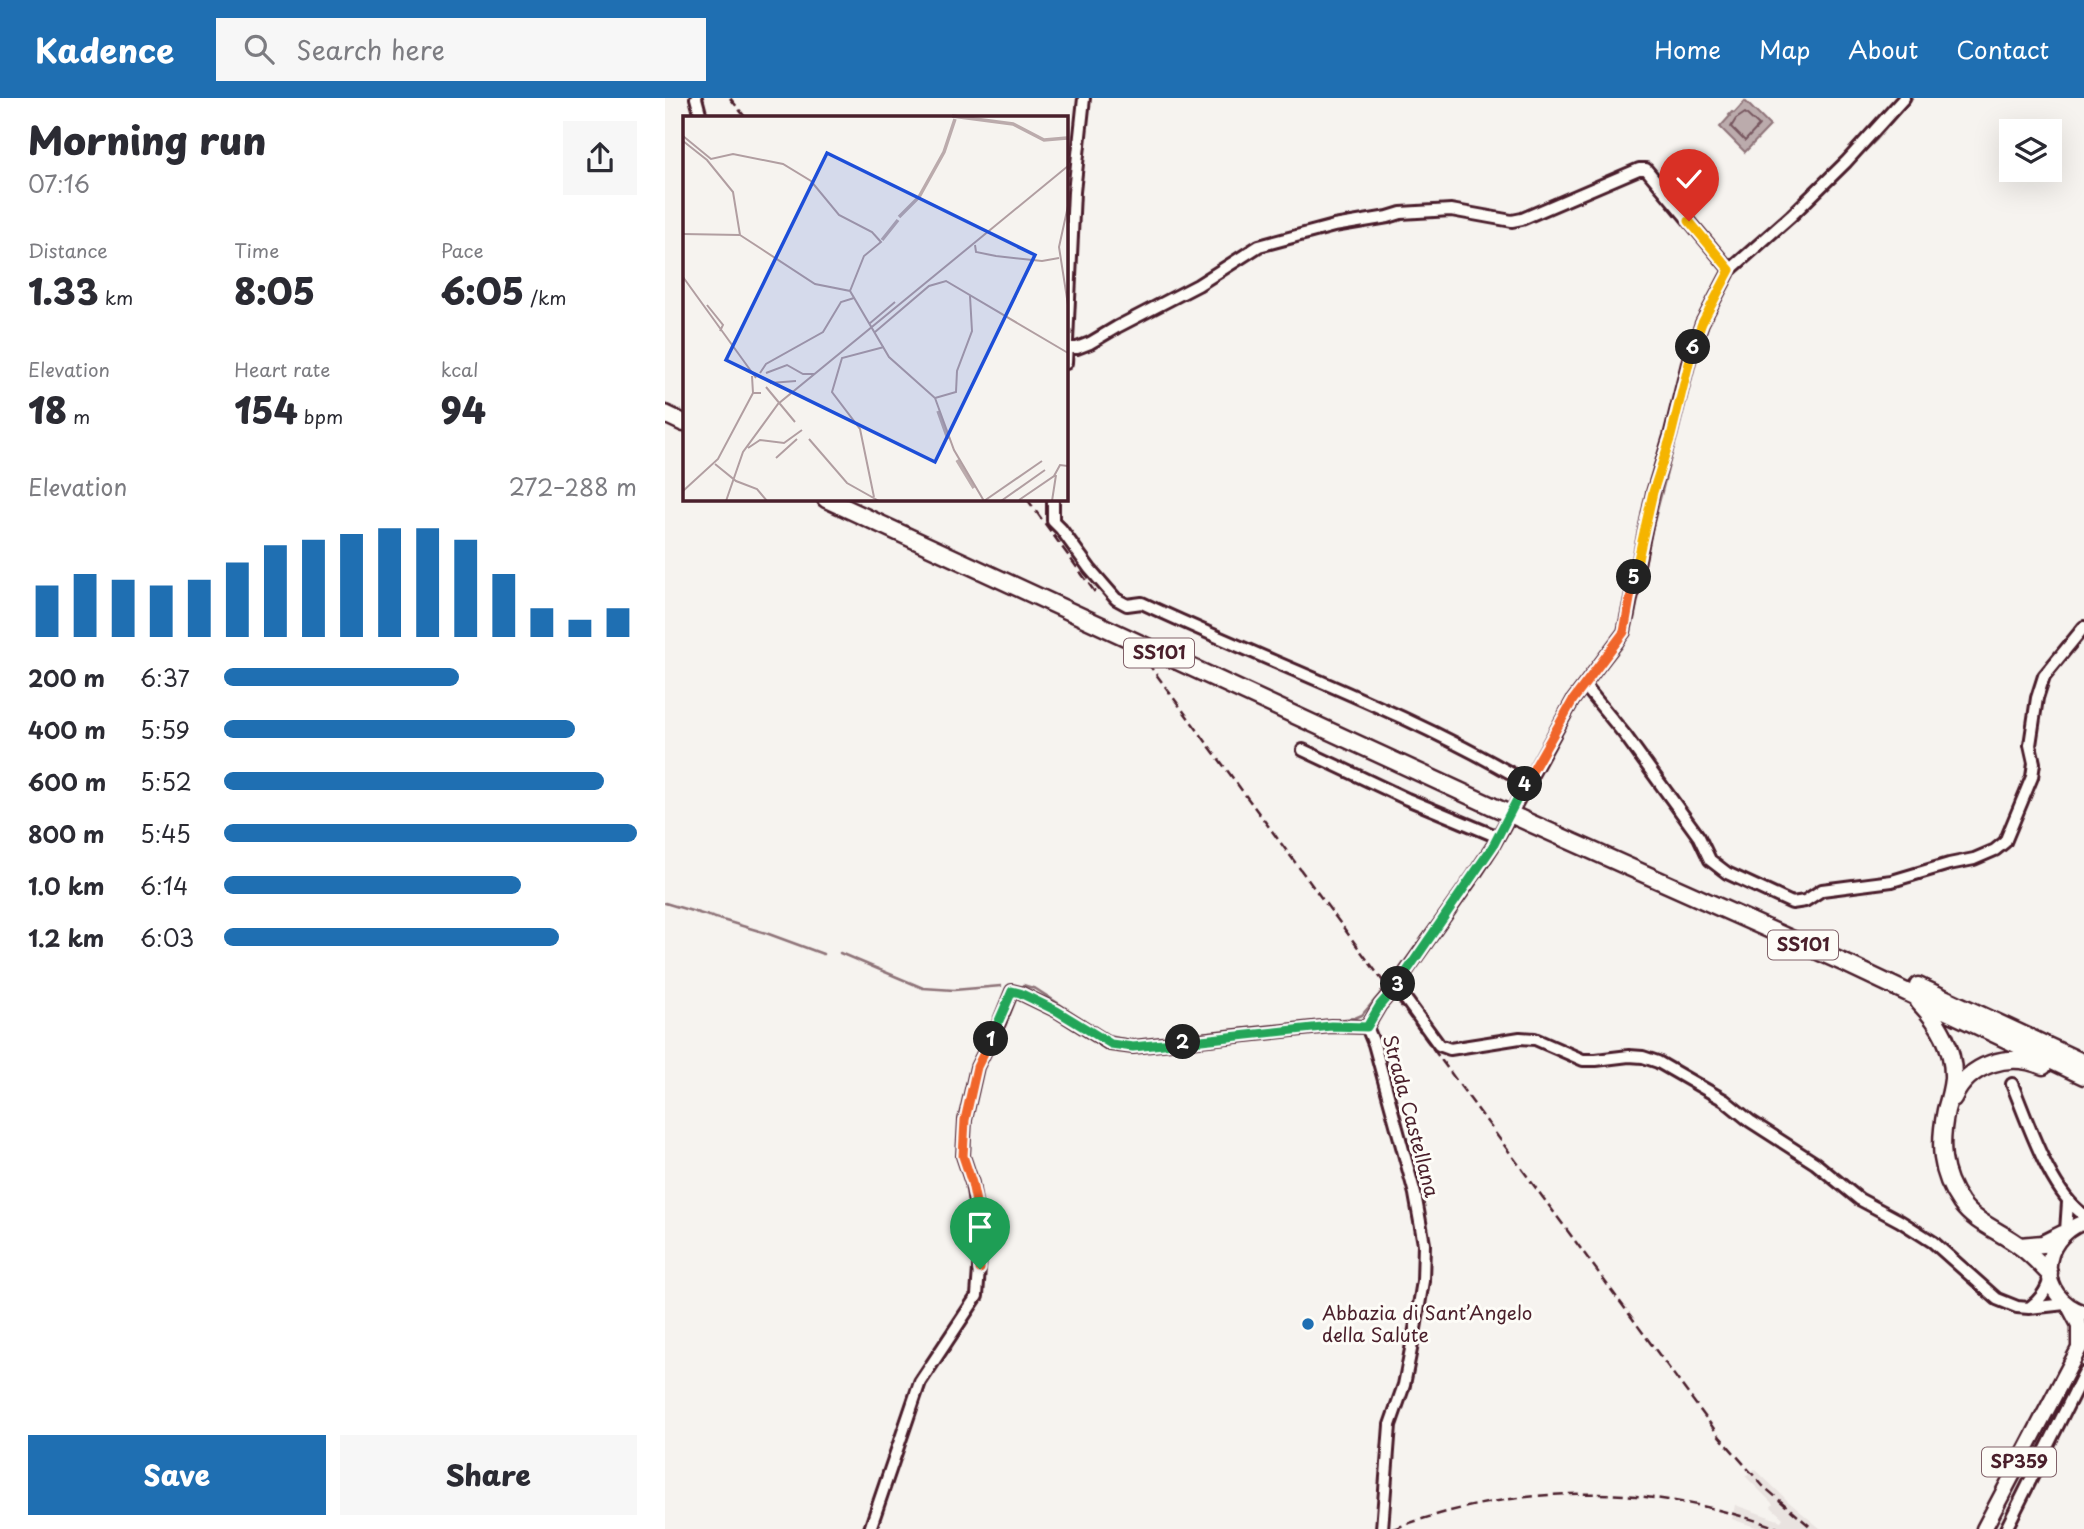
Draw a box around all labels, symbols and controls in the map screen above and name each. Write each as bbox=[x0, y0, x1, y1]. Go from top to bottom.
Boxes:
search box bbox=[216, 18, 706, 81]
text: Kadence bbox=[35, 24, 174, 74]
icon: search bbox=[240, 30, 278, 68]
text: Search here bbox=[296, 30, 445, 69]
text: Home bbox=[1654, 31, 1721, 67]
text: Map bbox=[1759, 31, 1810, 67]
text: About bbox=[1848, 31, 1918, 67]
text: Contact bbox=[1956, 31, 2049, 67]
text: Morning run bbox=[28, 111, 266, 168]
inset map bbox=[683, 116, 1067, 500]
map controls bbox=[1999, 119, 2062, 182]
button: layers bbox=[1999, 119, 2062, 182]
button: share bbox=[563, 121, 637, 195]
pin bbox=[1659, 149, 1719, 221]
icon: check bbox=[1670, 160, 1708, 198]
text: 07:16 bbox=[28, 166, 90, 201]
text: Distance bbox=[28, 236, 108, 264]
text: Time bbox=[234, 236, 279, 264]
text: Pace bbox=[441, 236, 484, 264]
text: 1.33 bbox=[28, 264, 99, 317]
text: 8:05 bbox=[234, 264, 315, 317]
text: 6:05 bbox=[441, 264, 524, 317]
text: km bbox=[99, 283, 133, 311]
text: /km bbox=[524, 283, 567, 311]
pin: 6 bbox=[1675, 330, 1711, 364]
text: 6 bbox=[1686, 332, 1699, 360]
text: Elevation bbox=[28, 355, 110, 383]
text: Heart rate bbox=[234, 355, 330, 383]
text: kcal bbox=[441, 355, 479, 383]
text: 18 bbox=[28, 383, 67, 436]
text: 154 bbox=[234, 383, 298, 436]
text: 94 bbox=[441, 383, 486, 436]
text: m bbox=[67, 402, 90, 430]
text: bpm bbox=[298, 402, 343, 430]
text: Elevation bbox=[28, 469, 127, 504]
text: 272–288 m bbox=[509, 469, 637, 504]
pin: 5 bbox=[1616, 560, 1651, 594]
text: 5 bbox=[1627, 562, 1640, 590]
road number: SS101 bbox=[1124, 638, 1194, 668]
text: 200 m bbox=[28, 660, 105, 695]
text: 6:37 bbox=[140, 660, 190, 695]
text: 400 m bbox=[28, 712, 106, 747]
text: 5:59 bbox=[140, 712, 190, 747]
text: 600 m bbox=[28, 764, 106, 799]
text: 5:52 bbox=[140, 764, 192, 799]
pin: 4 bbox=[1507, 766, 1543, 802]
text: 4 bbox=[1518, 769, 1531, 797]
text: 800 m bbox=[28, 816, 105, 851]
text: 5:45 bbox=[140, 816, 191, 851]
text: 1.0 km bbox=[28, 868, 105, 903]
text: 6:14 bbox=[140, 868, 188, 903]
text: 1.2 km bbox=[28, 920, 104, 955]
text: 6:03 bbox=[140, 920, 194, 955]
road number: SS101 bbox=[1768, 930, 1838, 960]
pin: 3 bbox=[1381, 966, 1415, 1001]
text: 3 bbox=[1391, 969, 1404, 997]
pin: 1 bbox=[973, 1021, 1009, 1056]
text: 1 bbox=[986, 1024, 995, 1052]
pin: 2 bbox=[1165, 1024, 1201, 1060]
text: 2 bbox=[1176, 1027, 1189, 1055]
street label: Strada Castellana bbox=[1377, 1031, 1447, 1200]
pin bbox=[950, 1197, 1010, 1269]
icon: arrive bbox=[961, 1208, 999, 1246]
place label: Abbazia di Sant’Angelo della Salute bbox=[1322, 1298, 1532, 1348]
marker: Abbazia di Sant’Angelo della Salute bbox=[1300, 1316, 1316, 1332]
button: Save bbox=[28, 1435, 326, 1515]
button: Share bbox=[340, 1435, 637, 1515]
road number: SP359 bbox=[1982, 1448, 2056, 1476]

